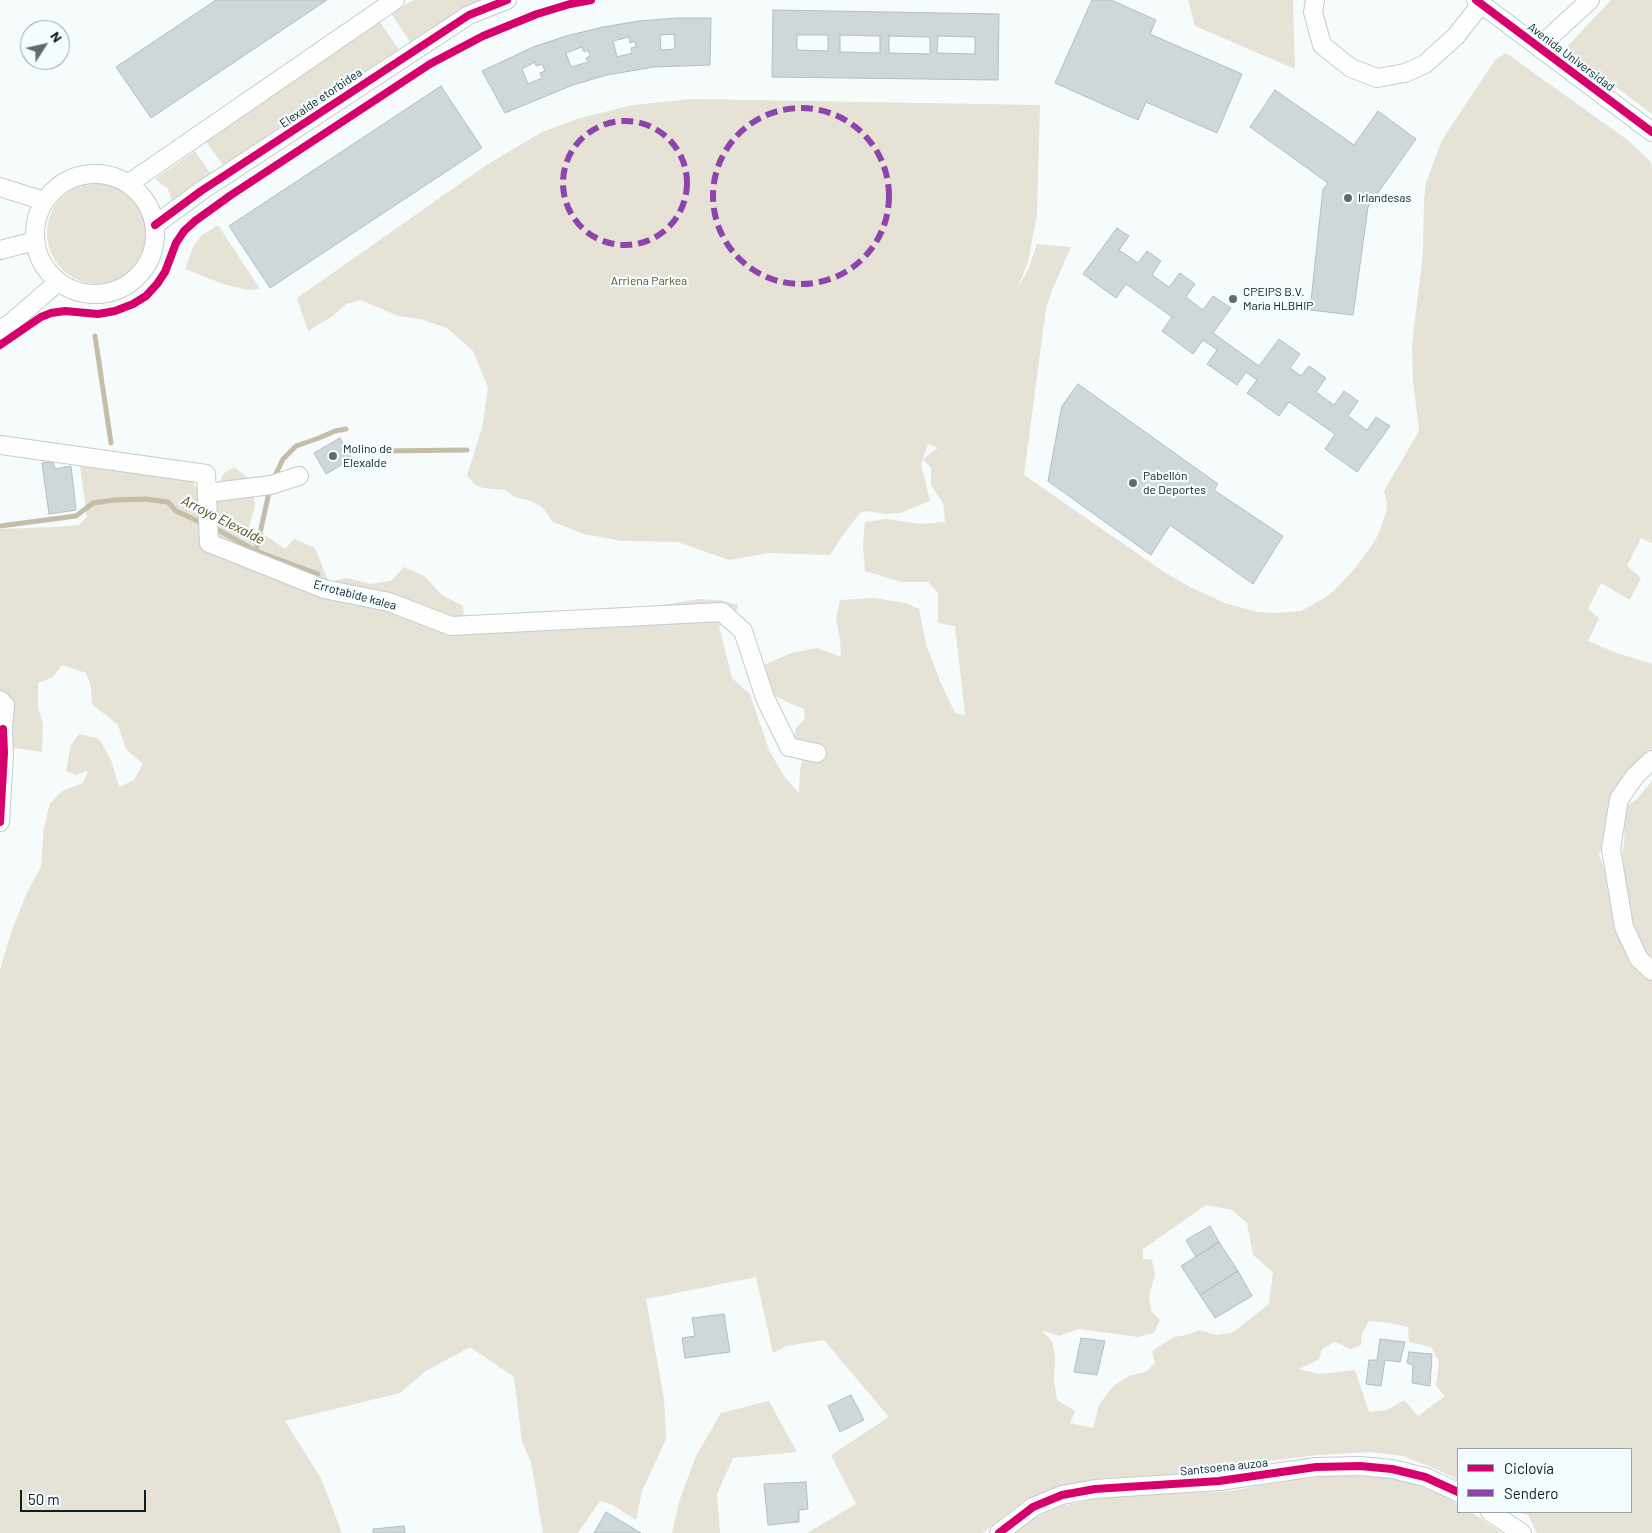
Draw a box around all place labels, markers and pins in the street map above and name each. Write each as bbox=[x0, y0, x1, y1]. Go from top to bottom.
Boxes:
place label: Irlandesas bbox=[1358, 191, 1411, 205]
marker: Irlandesas bbox=[1342, 192, 1354, 204]
place label: CPEIPS B.V. María HLBHIP bbox=[1243, 285, 1313, 313]
marker: CPEIPS B.V. María HLBHIP bbox=[1227, 293, 1239, 305]
place label: Molino de Elexalde bbox=[343, 442, 392, 470]
marker: Molino de Elexalde bbox=[327, 450, 339, 462]
place label: Pabellón de Deportes bbox=[1143, 469, 1206, 497]
marker: Pabellón de Deportes bbox=[1127, 477, 1139, 489]

